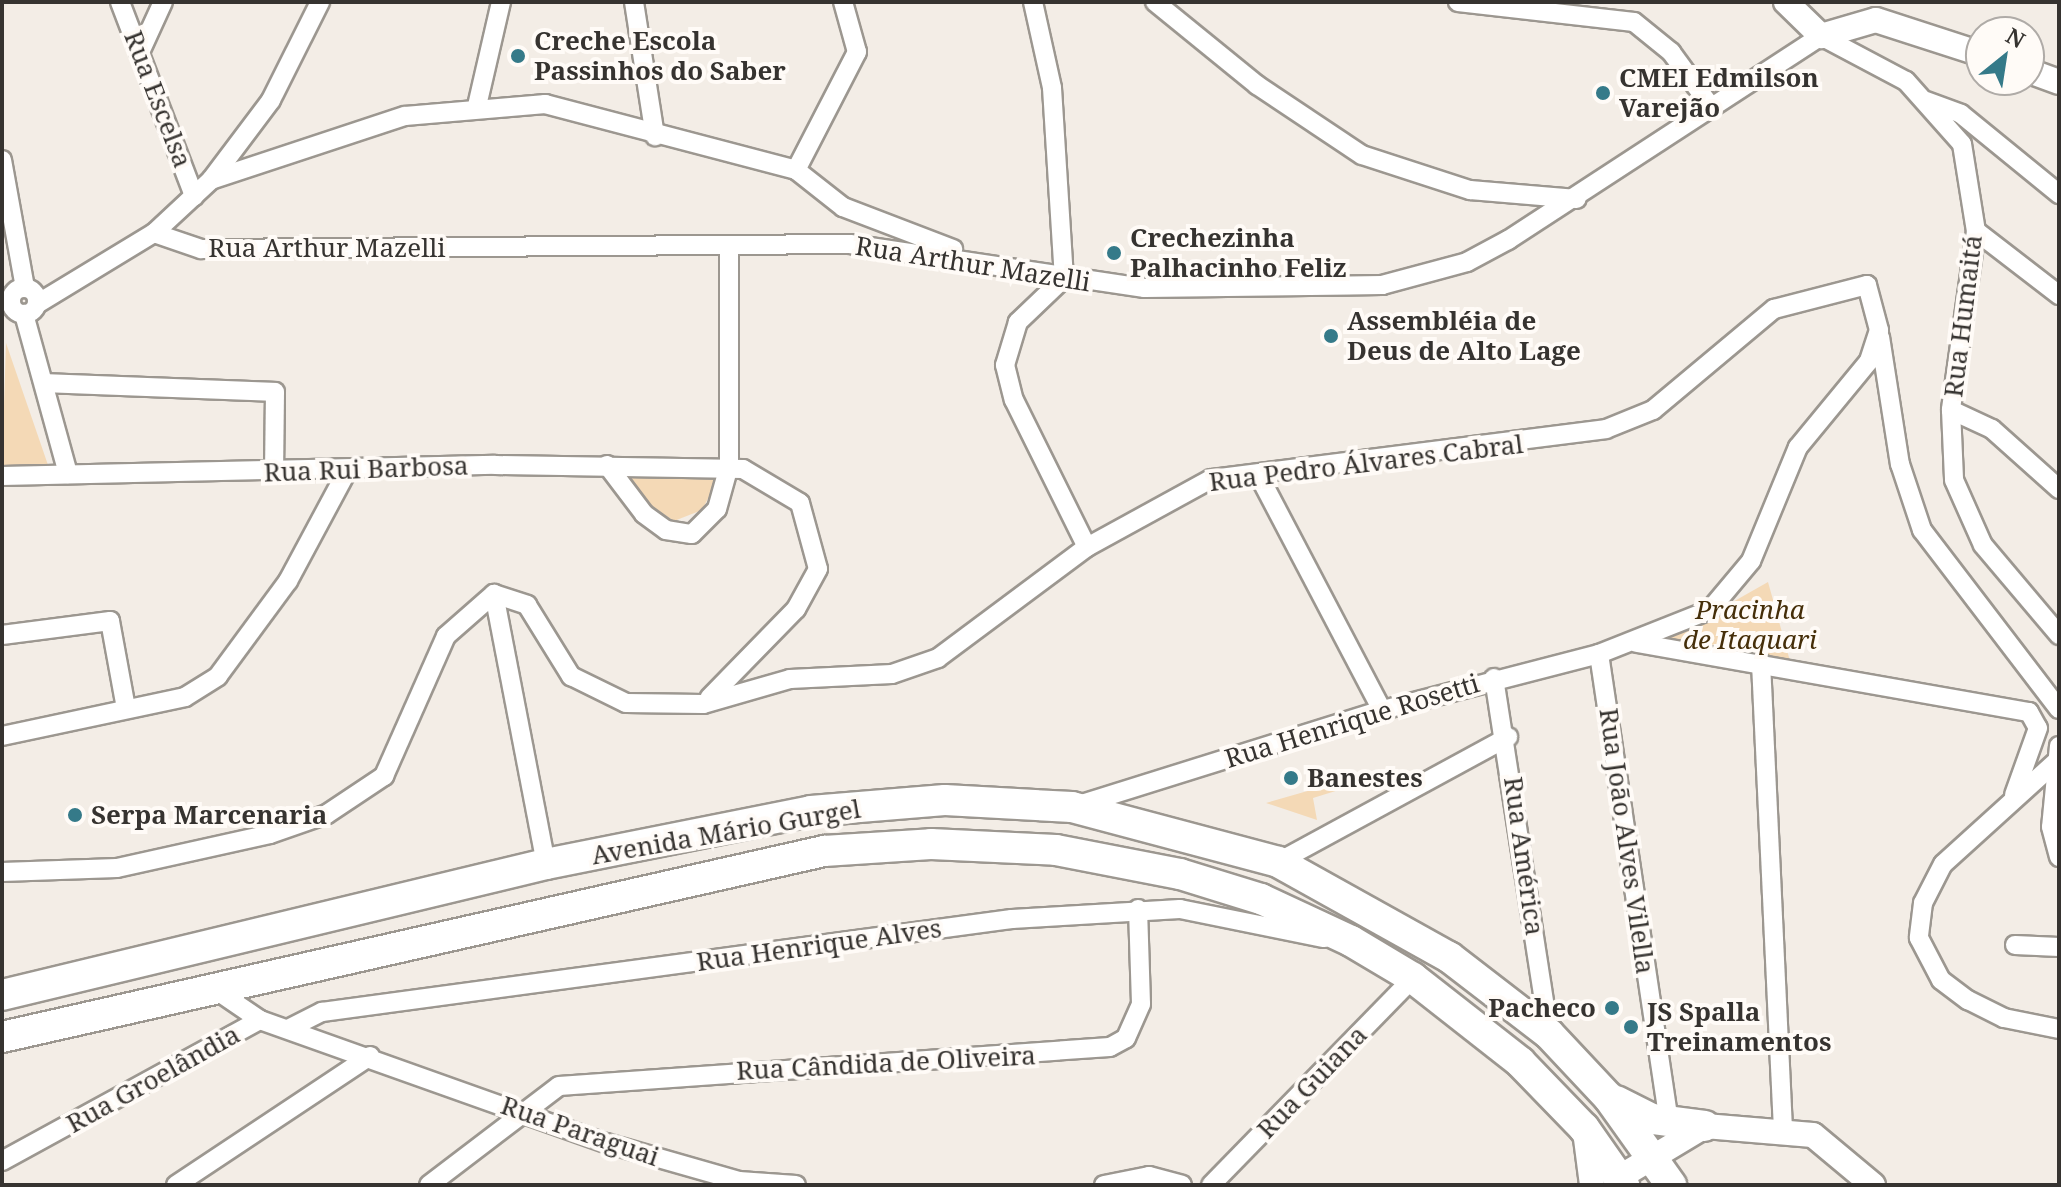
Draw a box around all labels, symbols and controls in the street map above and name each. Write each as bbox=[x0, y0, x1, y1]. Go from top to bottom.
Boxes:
north arrow bbox=[1965, 16, 2045, 96]
text: N bbox=[2001, 20, 2031, 54]
place label: Creche Escola Passinhos do Saber bbox=[534, 25, 786, 86]
street label: Rua Escelsa bbox=[118, 26, 198, 172]
marker: Creche Escola Passinhos do Saber bbox=[509, 47, 527, 65]
place label: CMEI Edmilson Varejão bbox=[1619, 62, 1819, 124]
marker: CMEI Edmilson Varejão bbox=[1594, 84, 1612, 102]
place label: Crechezinha Palhacinho Feliz bbox=[1130, 222, 1347, 284]
street label: Rua Arthur Mazelli bbox=[853, 230, 1093, 298]
street label: Rua Arthur Mazelli bbox=[208, 232, 446, 264]
street label: Rua Humaitá bbox=[1938, 233, 1988, 399]
marker: Crechezinha Palhacinho Feliz bbox=[1105, 244, 1123, 262]
place label: Assembléia de Deus de Alto Lage bbox=[1347, 305, 1581, 366]
marker: Assembléia de Deus de Alto Lage bbox=[1322, 327, 1340, 345]
street label: Rua Pedro Álvares Cabral bbox=[1207, 428, 1525, 498]
street label: Rua Rui Barbosa bbox=[263, 450, 469, 488]
park label: Pracinha de Itaquari bbox=[1683, 594, 1817, 656]
street label: Rua Henrique Rosetti bbox=[1221, 667, 1483, 775]
street label: Rua João Alves Vilella bbox=[1593, 706, 1661, 976]
place label: Banestes bbox=[1307, 762, 1423, 794]
marker: Banestes bbox=[1282, 769, 1300, 787]
street label: Rua América bbox=[1497, 775, 1551, 937]
street label: Avenida Mário Gurgel bbox=[589, 793, 863, 871]
place label: Serpa Marcenaria bbox=[91, 799, 327, 831]
marker: Serpa Marcenaria bbox=[66, 806, 84, 824]
street label: Rua Henrique Alves bbox=[695, 912, 943, 978]
place label: Pacheco bbox=[1488, 992, 1596, 1024]
place label: JS Spalla Treinamentos bbox=[1647, 996, 1831, 1058]
marker: Pacheco bbox=[1603, 999, 1621, 1017]
marker: JS Spalla Treinamentos bbox=[1622, 1018, 1640, 1036]
street label: Rua Groelândia bbox=[61, 1019, 245, 1139]
street label: Rua Guiana bbox=[1251, 1019, 1373, 1145]
street label: Rua Cândida de Oliveira bbox=[735, 1040, 1037, 1086]
street label: Rua Paraguai bbox=[497, 1089, 663, 1173]

